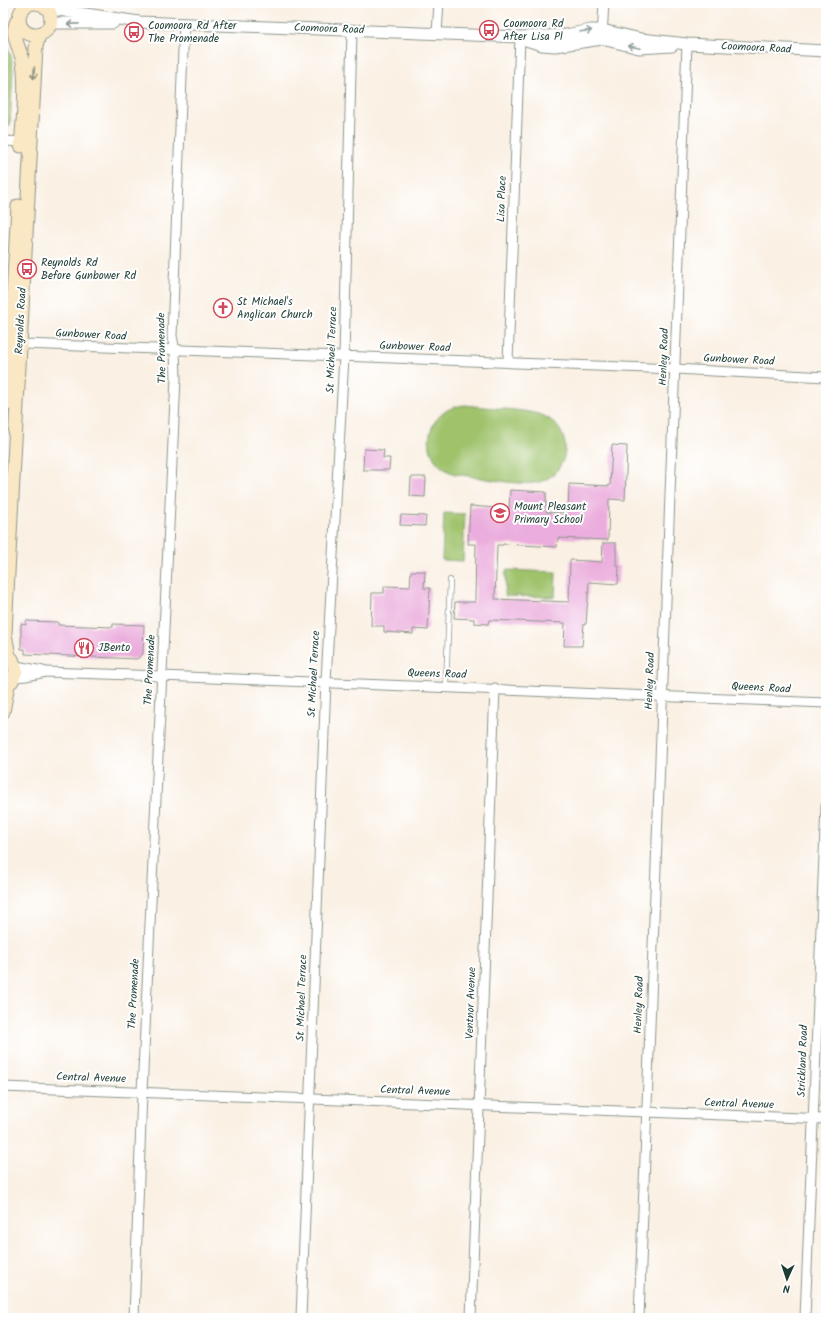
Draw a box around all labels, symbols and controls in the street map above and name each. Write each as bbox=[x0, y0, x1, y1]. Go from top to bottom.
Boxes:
place label: Coomoora Rd After Lisa Pl bbox=[503, 15, 564, 46]
place label: Coomoora Rd After The Promenade bbox=[148, 17, 238, 48]
street label: Coomoora Road bbox=[293, 19, 365, 39]
bus stop icon: Coomoora Rd After Lisa Pl bbox=[478, 19, 500, 41]
one-way arrow bbox=[67, 20, 80, 28]
bus stop icon: Coomoora Rd After The Promenade bbox=[123, 21, 145, 43]
one-way arrow bbox=[579, 27, 592, 35]
street label: Coomoora Road bbox=[720, 37, 792, 59]
one-way arrow bbox=[628, 43, 641, 51]
one-way arrow bbox=[31, 66, 38, 79]
street label: Lisa Place bbox=[492, 175, 512, 223]
place label: Reynolds Rd Before Gunbower Rd bbox=[41, 254, 137, 285]
bus stop icon: Reynolds Rd Before Gunbower Rd bbox=[16, 258, 38, 280]
street label: Reynolds Road bbox=[10, 287, 32, 355]
place label: St Michael's Anglican Church bbox=[237, 293, 313, 324]
church icon: St Michael's Anglican Church bbox=[212, 297, 234, 319]
street label: St Michael Terrace bbox=[321, 306, 343, 394]
street label: The Promenade bbox=[152, 312, 172, 384]
street label: Gunbower Road bbox=[55, 324, 127, 346]
street label: Henley Road bbox=[654, 327, 674, 386]
street label: Gunbower Road bbox=[379, 337, 451, 357]
street label: Gunbower Road bbox=[703, 349, 775, 371]
place label: Mount Pleasant Primary School bbox=[514, 498, 587, 529]
school or university icon: Mount Pleasant Primary School bbox=[489, 502, 511, 524]
street label: St Michael Terrace bbox=[303, 630, 325, 718]
street label: The Promenade bbox=[139, 634, 161, 706]
restaurant icon: JBento bbox=[73, 637, 95, 659]
place label: JBento bbox=[98, 639, 130, 657]
street label: Henley Road bbox=[640, 651, 660, 710]
street label: Queens Road bbox=[407, 664, 467, 684]
street label: Queens Road bbox=[731, 677, 792, 699]
street label: St Michael Terrace bbox=[291, 954, 313, 1042]
street label: The Promenade bbox=[123, 958, 145, 1030]
street label: Ventnor Avenue bbox=[461, 967, 481, 1039]
street label: Henley Road bbox=[629, 975, 649, 1034]
street label: Strickland Road bbox=[793, 1024, 813, 1097]
street label: Central Avenue bbox=[56, 1068, 126, 1088]
street label: Central Avenue bbox=[380, 1081, 450, 1101]
street label: Central Avenue bbox=[704, 1094, 774, 1114]
north arrow bbox=[767, 1259, 807, 1299]
text: N bbox=[783, 1279, 790, 1297]

